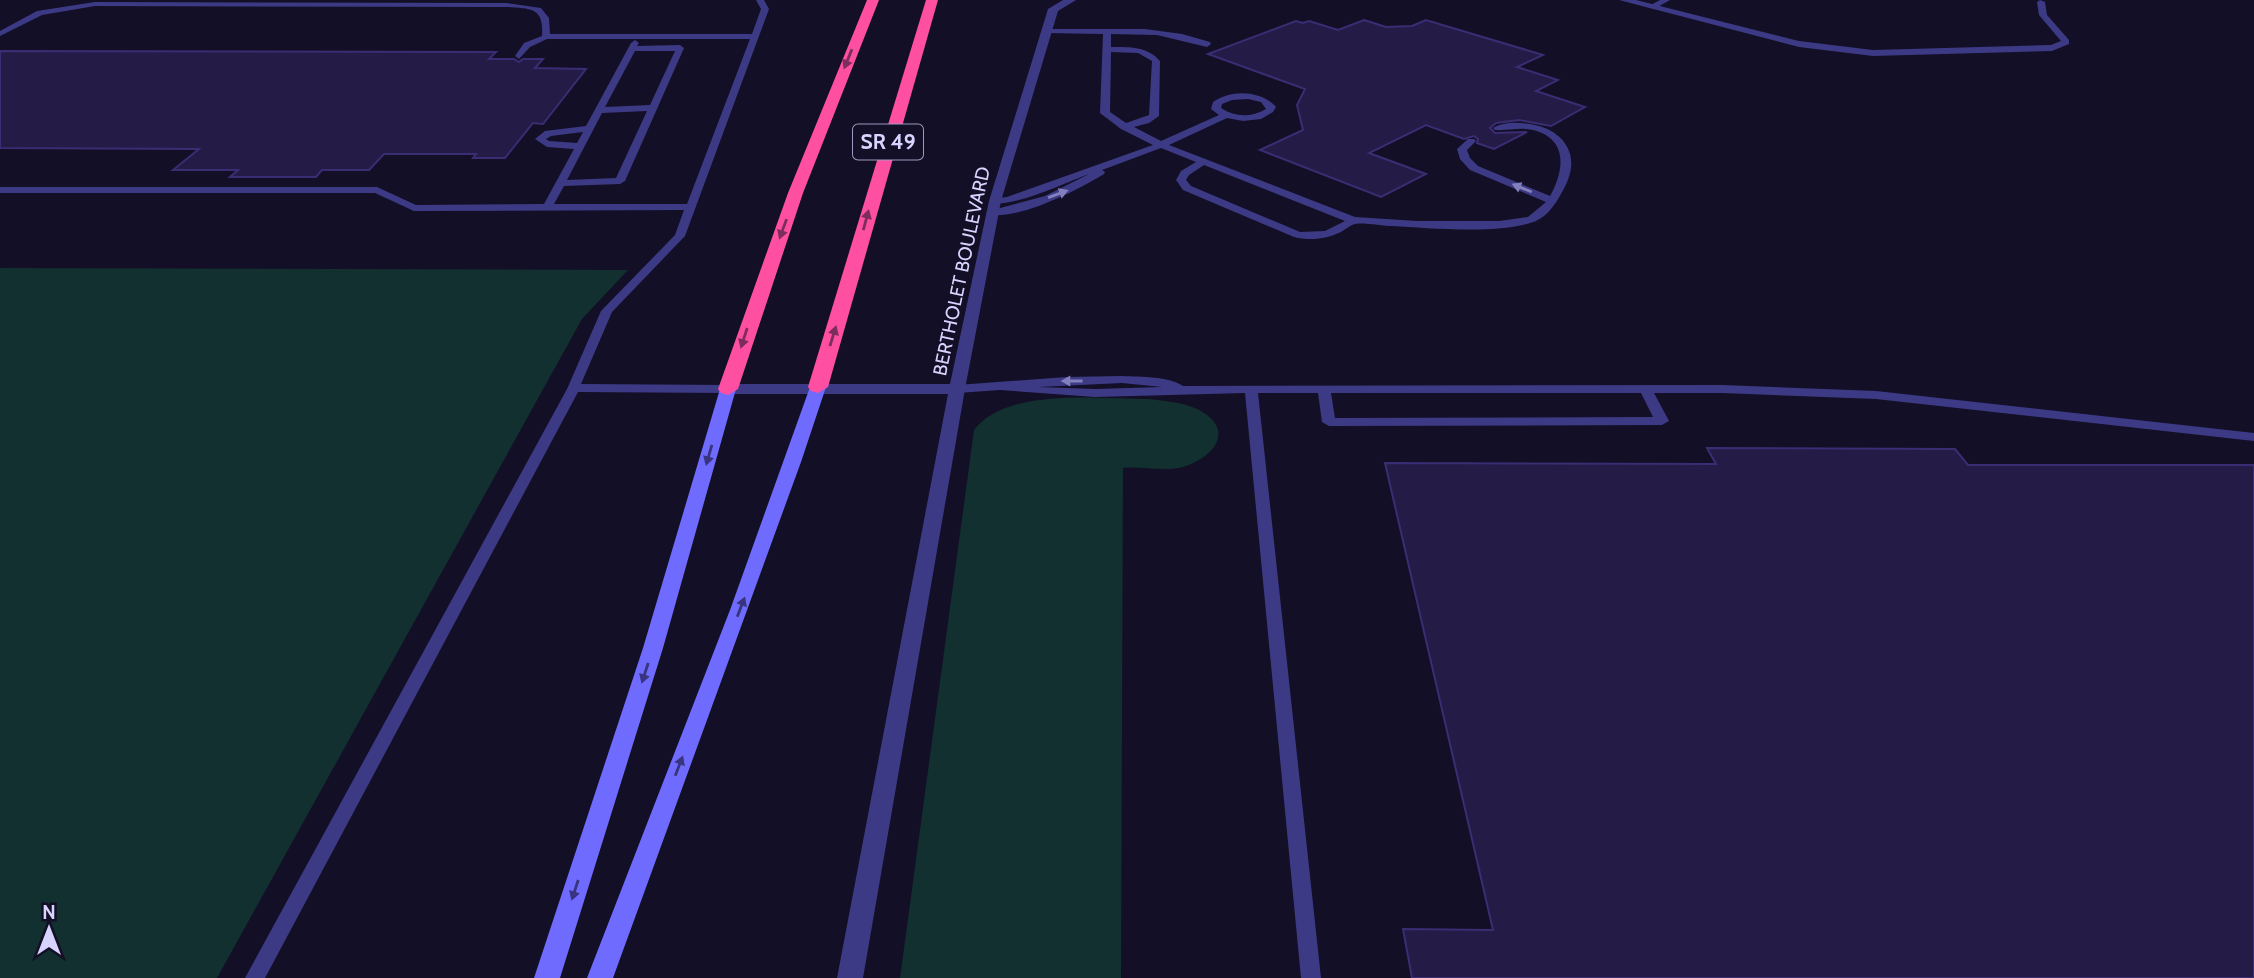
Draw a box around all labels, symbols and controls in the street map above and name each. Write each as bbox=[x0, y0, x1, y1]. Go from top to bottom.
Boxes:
one-way arrow bbox=[842, 49, 853, 70]
road number: SR 49 bbox=[853, 124, 923, 160]
street label: BERTHOLET BOULEVARD bbox=[928, 164, 995, 378]
one-way arrow bbox=[1511, 183, 1532, 194]
one-way arrow bbox=[1048, 189, 1069, 200]
one-way arrow bbox=[861, 209, 872, 231]
one-way arrow bbox=[777, 218, 788, 239]
one-way arrow bbox=[828, 326, 838, 347]
one-way arrow bbox=[738, 328, 749, 349]
one-way arrow bbox=[1060, 375, 1082, 387]
one-way arrow bbox=[703, 444, 714, 466]
one-way arrow bbox=[735, 597, 746, 618]
one-way arrow bbox=[639, 663, 650, 684]
one-way arrow bbox=[673, 755, 684, 776]
one-way arrow bbox=[570, 879, 580, 900]
north arrow bbox=[14, 894, 84, 964]
text: N bbox=[42, 901, 56, 924]

